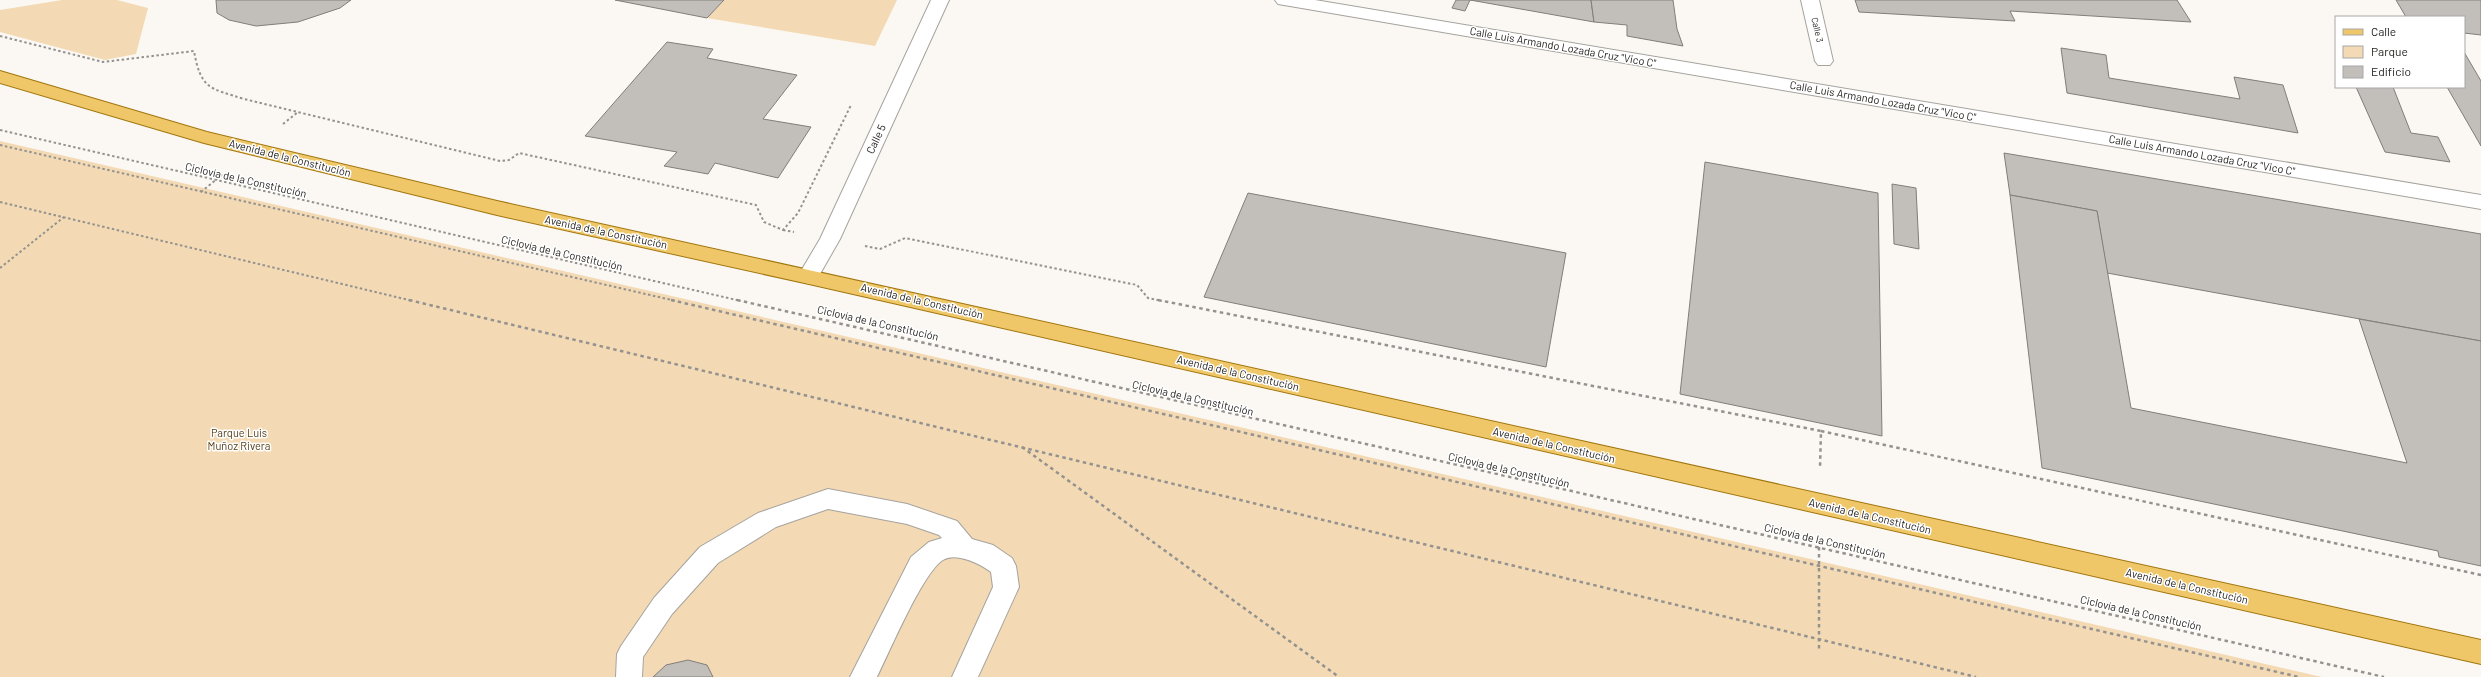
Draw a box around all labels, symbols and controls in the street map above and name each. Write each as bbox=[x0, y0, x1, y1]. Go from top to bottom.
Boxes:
street label: Calle 3 bbox=[1809, 16, 1826, 44]
legend bbox=[2335, 16, 2465, 88]
street label: Calle Luis Armando Lozada Cruz "Vico C" bbox=[1469, 24, 1657, 69]
text: Calle bbox=[2371, 24, 2396, 38]
text: Parque bbox=[2371, 44, 2408, 58]
text: Edificio bbox=[2371, 64, 2411, 78]
street label: Calle Luis Armando Lozada Cruz "Vico C" bbox=[1789, 78, 1977, 123]
street label: Calle 5 bbox=[863, 122, 888, 156]
street label: Calle Luis Armando Lozada Cruz "Vico C" bbox=[2108, 132, 2296, 177]
street label: Avenida de la Constitución bbox=[228, 136, 352, 179]
street label: Ciclovía de la Constitución bbox=[184, 159, 308, 200]
street label: Avenida de la Constitución bbox=[544, 212, 669, 251]
street label: Ciclovía de la Constitución bbox=[500, 232, 624, 273]
street label: Avenida de la Constitución bbox=[860, 280, 985, 321]
street label: Ciclovía de la Constitución bbox=[816, 302, 940, 343]
street label: Avenida de la Constitución bbox=[1176, 352, 1301, 393]
street label: Ciclovía de la Constitución bbox=[1131, 377, 1255, 418]
street label: Avenida de la Constitución bbox=[1492, 424, 1617, 465]
park label: Parque Luis Muñoz Rivera bbox=[208, 426, 270, 452]
street label: Ciclovía de la Constitución bbox=[1447, 449, 1571, 490]
street label: Avenida de la Constitución bbox=[1808, 495, 1933, 536]
street label: Ciclovía de la Constitución bbox=[1763, 520, 1887, 561]
street label: Avenida de la Constitución bbox=[2125, 565, 2250, 606]
street label: Ciclovía de la Constitución bbox=[2079, 592, 2203, 633]

